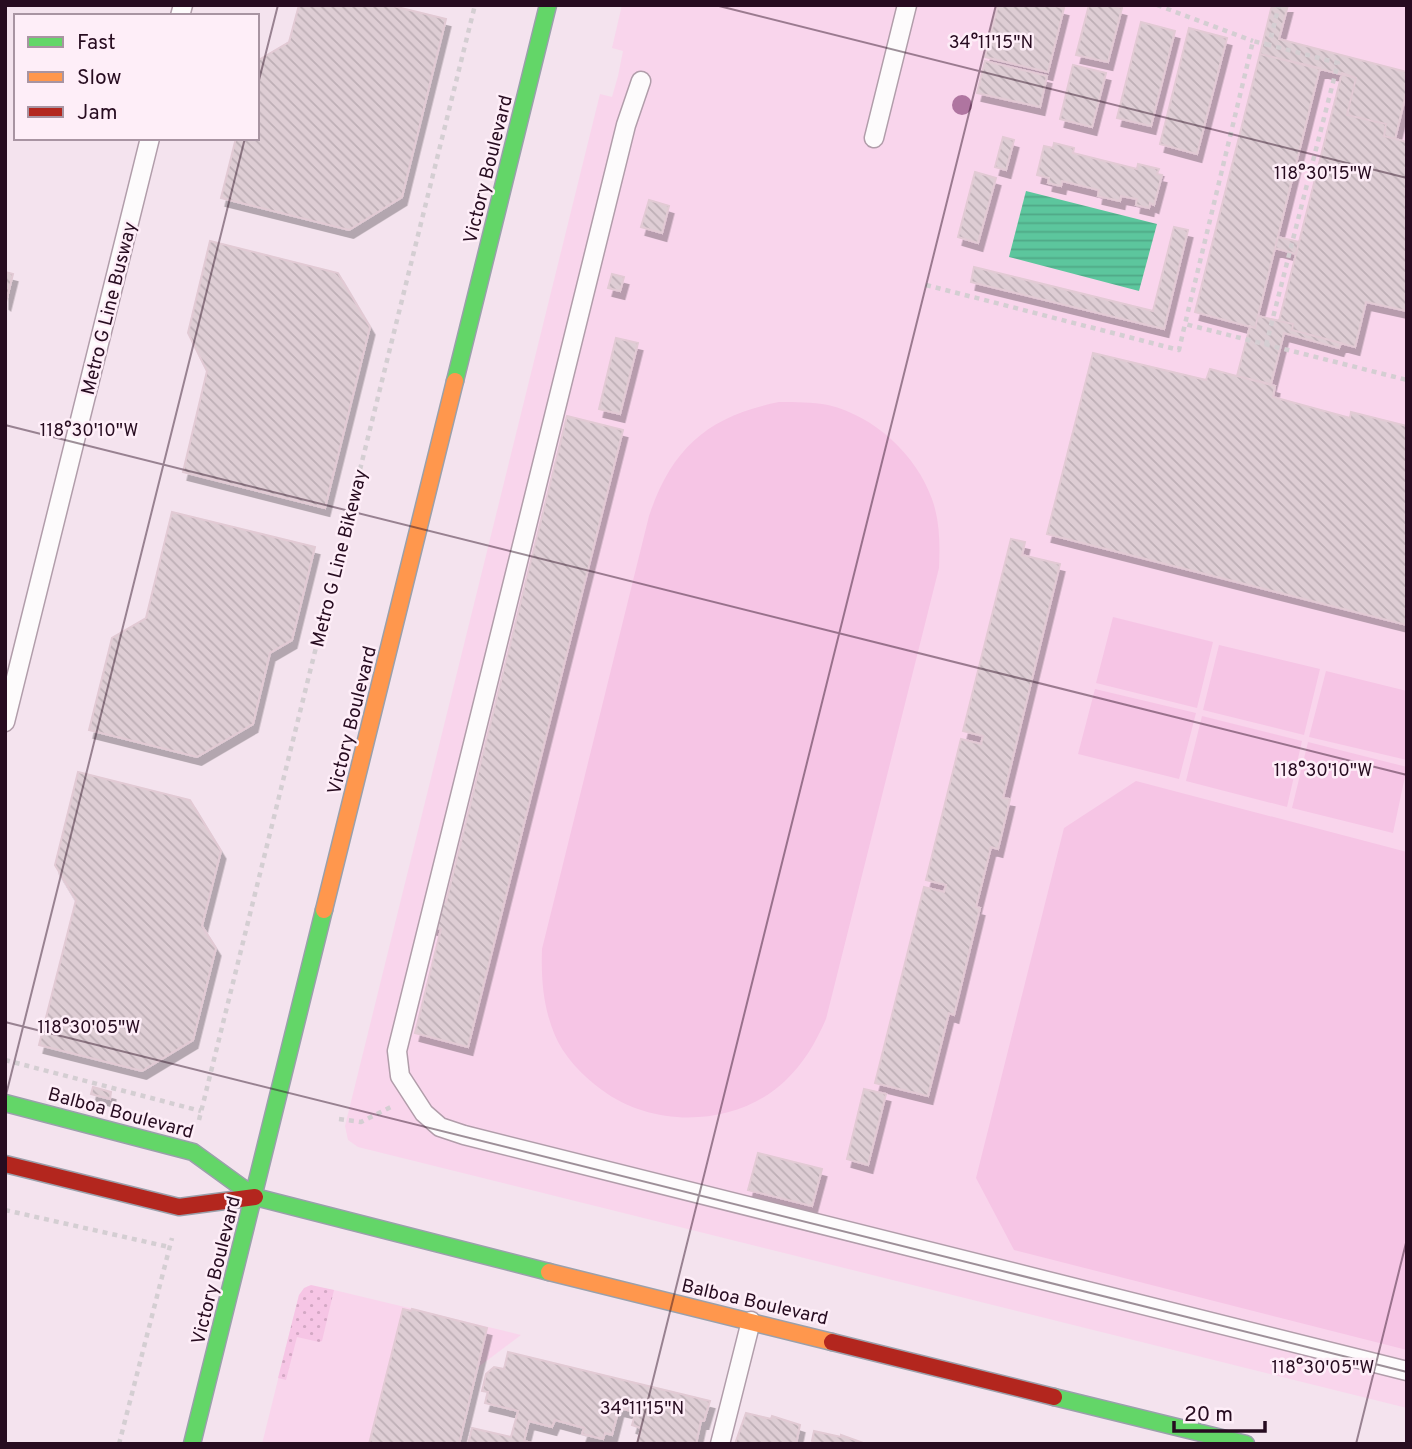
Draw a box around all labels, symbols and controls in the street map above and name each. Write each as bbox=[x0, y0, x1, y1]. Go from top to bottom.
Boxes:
legend bbox=[14, 14, 259, 140]
text: Fast bbox=[77, 30, 116, 57]
text: 34°11'15"N bbox=[949, 32, 1033, 55]
text: Slow bbox=[77, 65, 122, 92]
street label: Victory Boulevard bbox=[459, 93, 519, 246]
text: Jam bbox=[77, 100, 118, 127]
text: 118°30'15"W bbox=[1274, 163, 1372, 186]
street label: Metro G Line Busway bbox=[77, 219, 143, 398]
text: 118°30'10"W bbox=[40, 420, 138, 443]
street label: Metro G Line Bikeway bbox=[306, 467, 374, 650]
street label: Victory Boulevard bbox=[323, 644, 383, 797]
text: 118°30'10"W bbox=[1274, 760, 1372, 783]
text: 118°30'05"W bbox=[38, 1017, 140, 1040]
street label: Balboa Boulevard bbox=[45, 1083, 196, 1145]
street label: Victory Boulevard bbox=[187, 1194, 247, 1347]
street label: Balboa Boulevard bbox=[679, 1274, 830, 1331]
text: 118°30'05"W bbox=[1272, 1357, 1374, 1380]
scale bar bbox=[1174, 1390, 1265, 1434]
text: 34°11'15"N bbox=[600, 1398, 684, 1421]
text: 20 m bbox=[1184, 1402, 1233, 1429]

